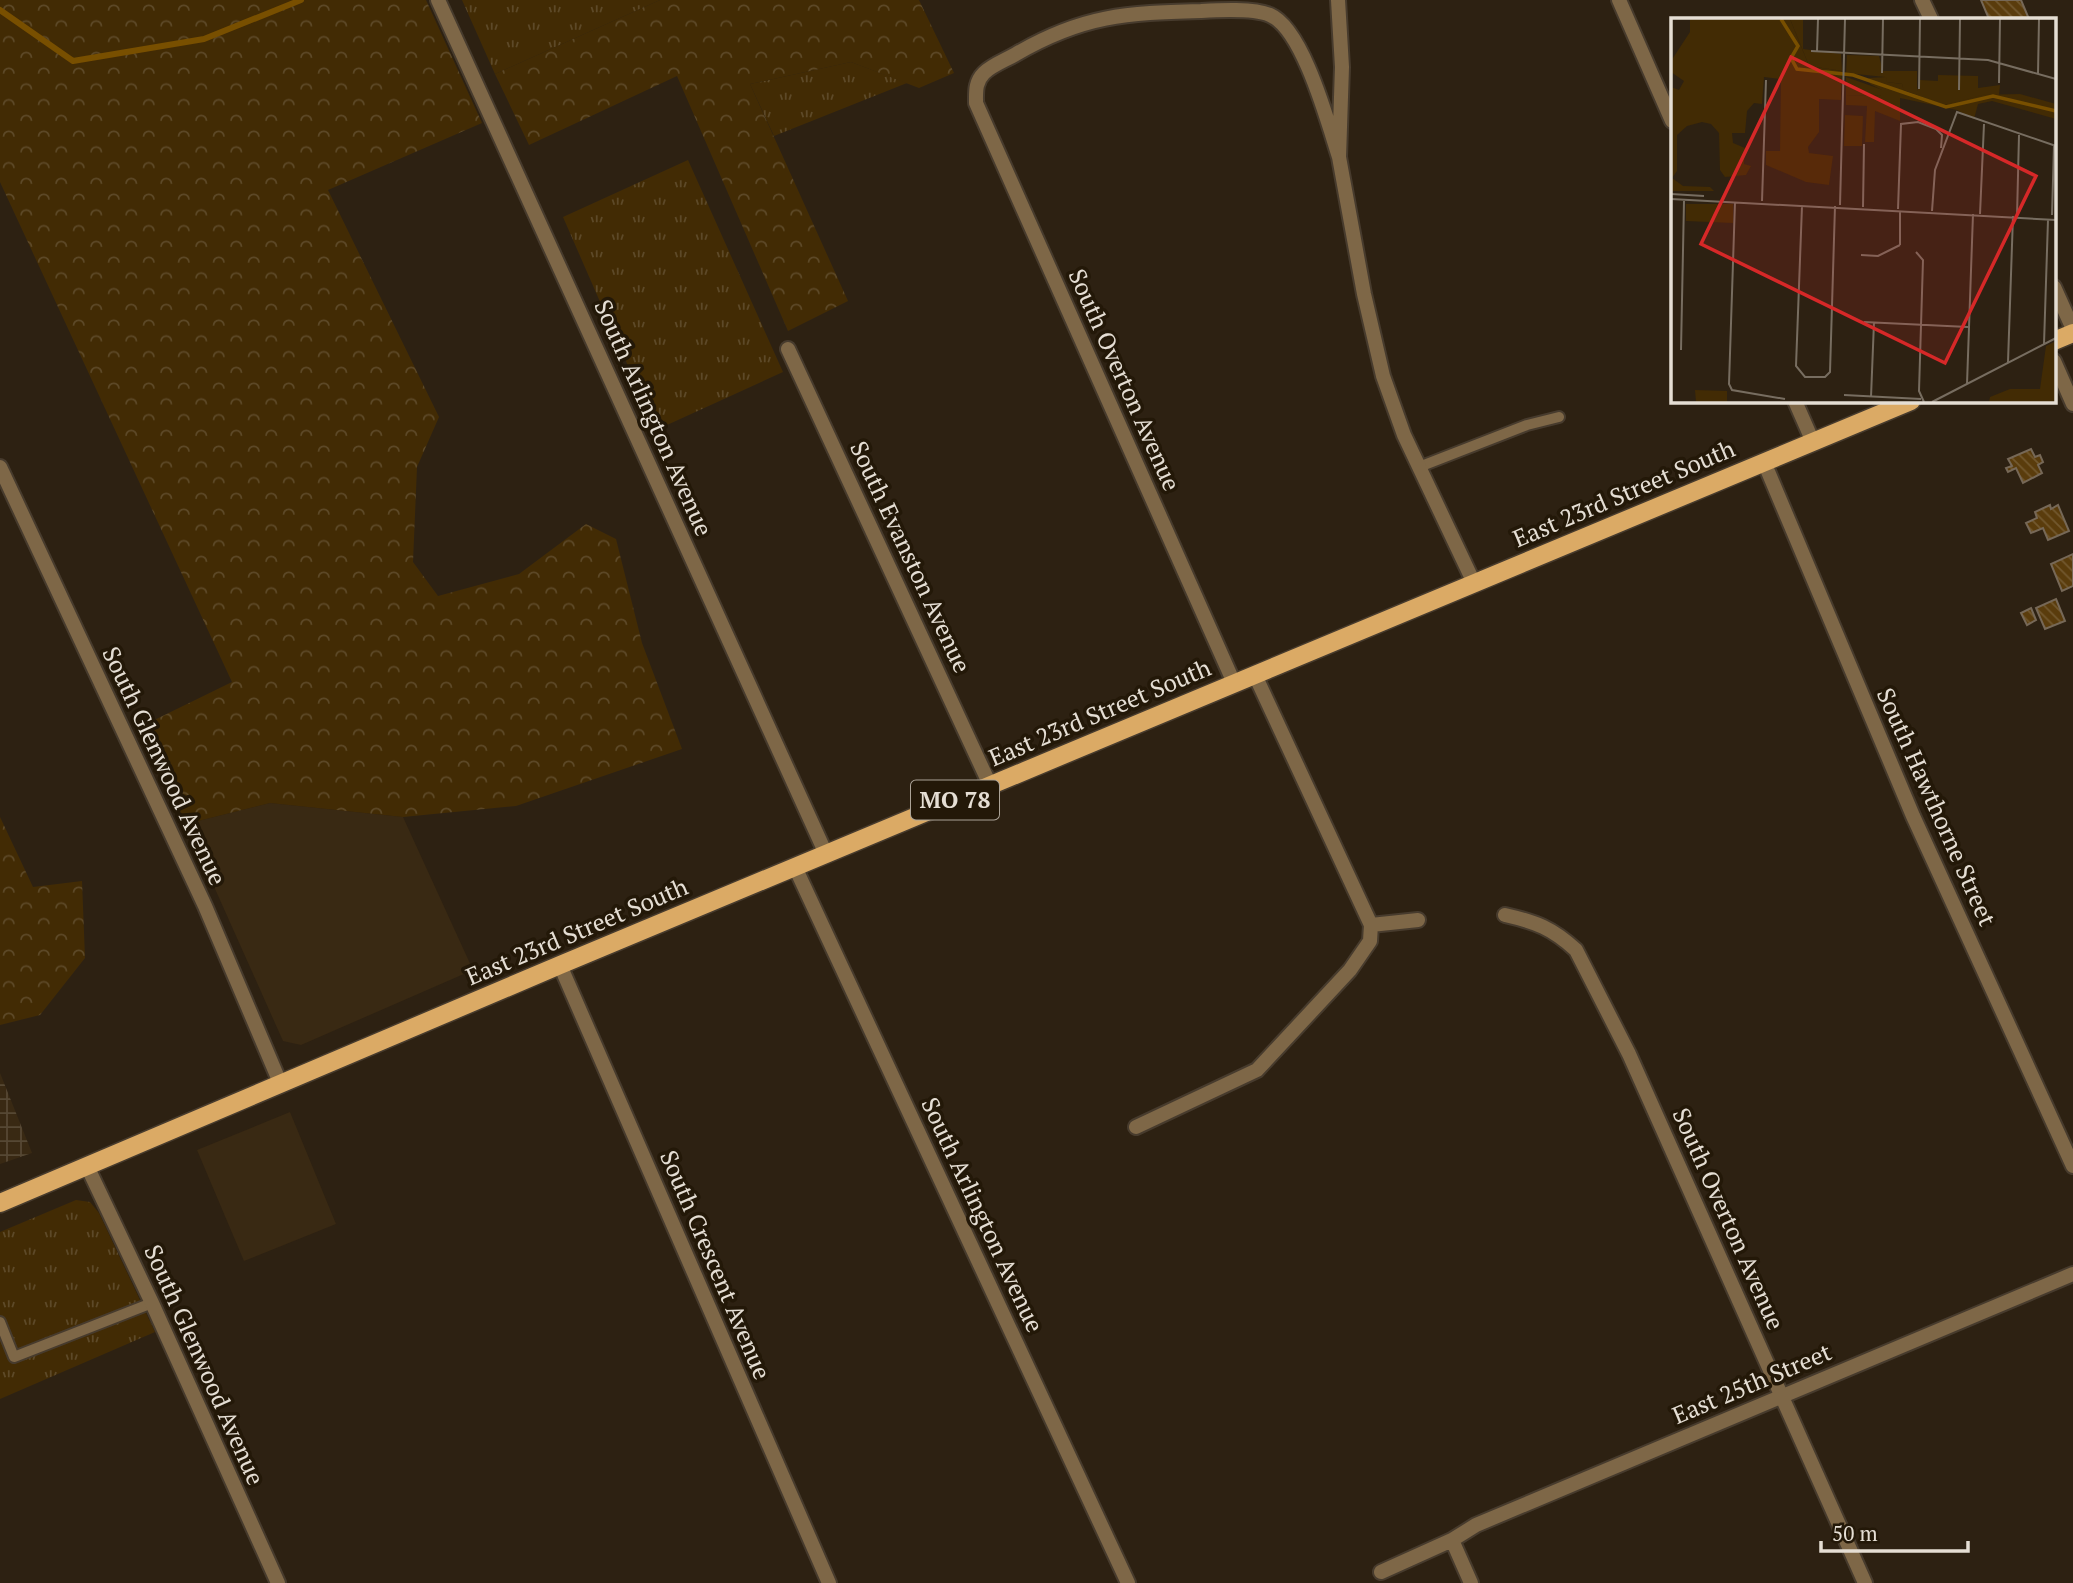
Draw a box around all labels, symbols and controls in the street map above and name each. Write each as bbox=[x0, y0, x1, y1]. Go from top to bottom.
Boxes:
inset map bbox=[1671, 18, 2056, 402]
street label: South Overton Avenue bbox=[1062, 264, 1188, 496]
street label: South Arlington Avenue bbox=[587, 294, 721, 541]
street label: East 23rd Street South bbox=[1508, 432, 1739, 554]
street label: South Evanston Avenue bbox=[843, 436, 979, 678]
street label: South Glenwood Avenue bbox=[96, 641, 234, 890]
street label: East 23rd Street South bbox=[984, 651, 1215, 773]
street label: South Hawthorne Street bbox=[1870, 682, 2004, 931]
road number: MO 78 bbox=[911, 780, 999, 820]
street label: East 23rd Street South bbox=[461, 870, 692, 992]
street label: South Arlington Avenue bbox=[914, 1092, 1051, 1337]
street label: South Overton Avenue bbox=[1666, 1103, 1792, 1335]
street label: South Crescent Avenue bbox=[653, 1145, 779, 1384]
street label: South Glenwood Avenue bbox=[137, 1239, 272, 1490]
street label: East 25th Street bbox=[1667, 1335, 1836, 1431]
scale bar bbox=[1821, 1510, 1968, 1554]
text: 50 m bbox=[1832, 1519, 1878, 1547]

